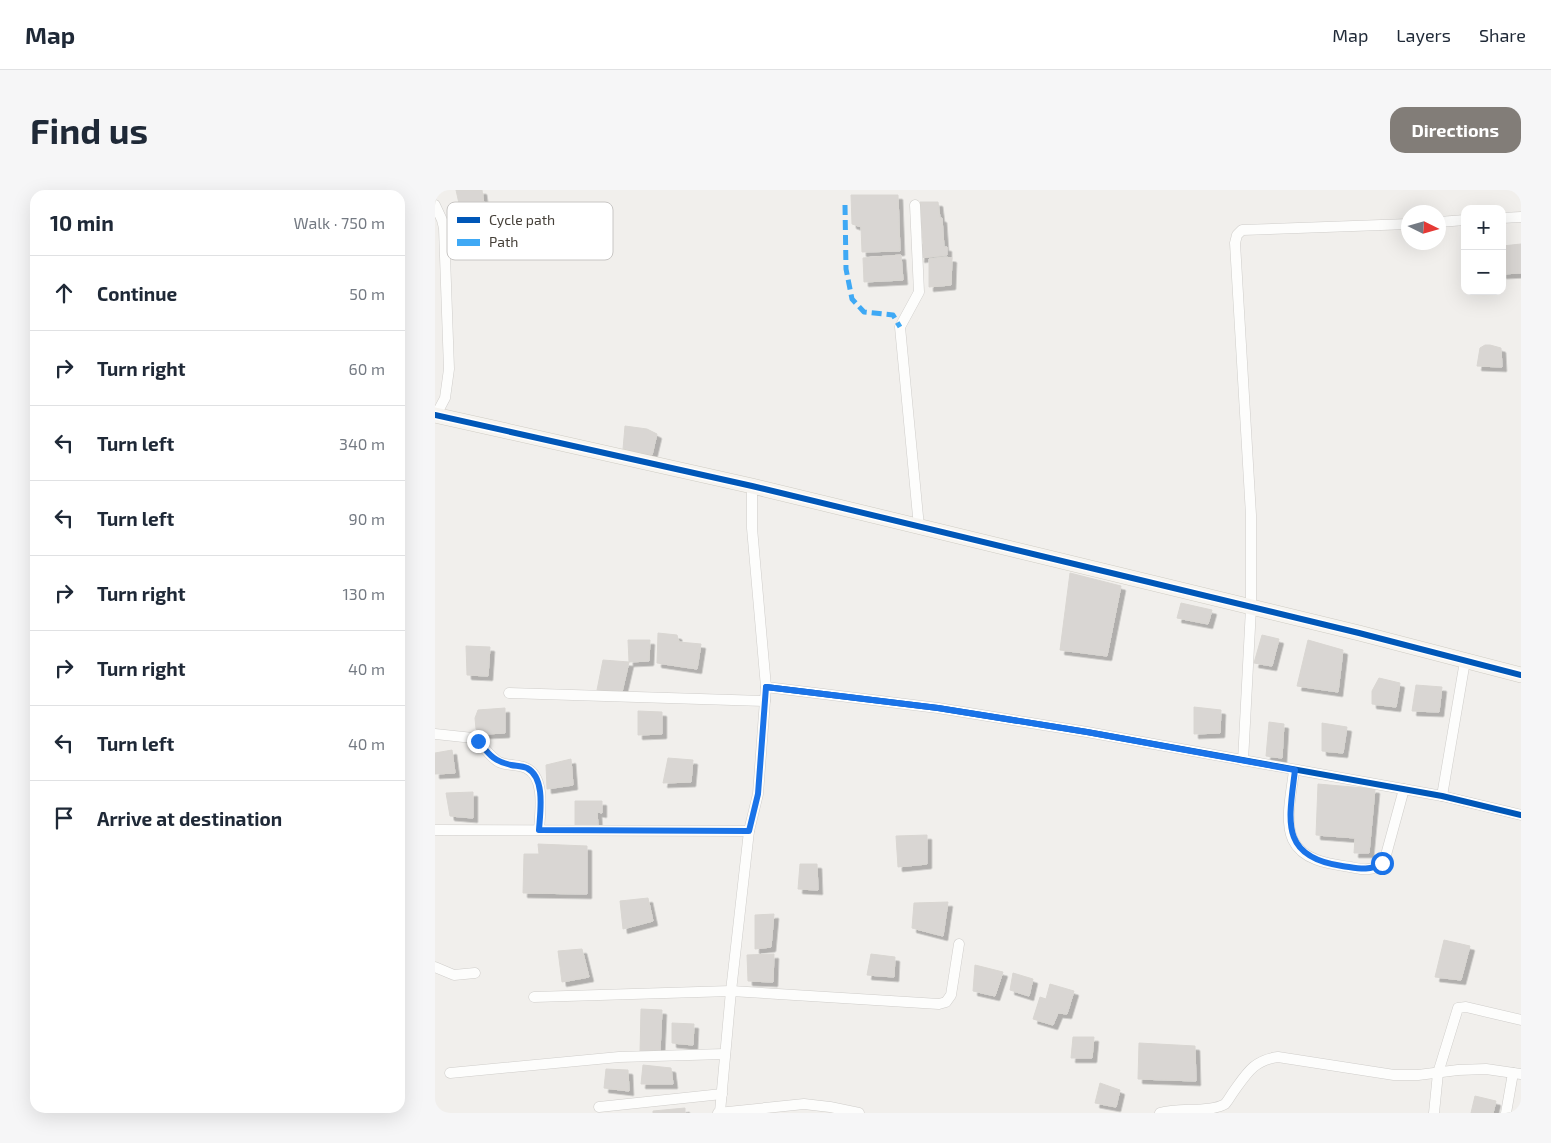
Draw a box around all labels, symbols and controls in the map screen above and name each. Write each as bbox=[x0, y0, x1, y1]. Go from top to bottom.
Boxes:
text: Map bbox=[25, 20, 75, 49]
text: Map bbox=[1332, 24, 1368, 46]
text: Layers bbox=[1396, 24, 1451, 46]
text: Share bbox=[1479, 24, 1526, 46]
button: Directions bbox=[1390, 107, 1521, 153]
text: Find us bbox=[30, 109, 148, 151]
legend bbox=[447, 202, 613, 260]
north arrow bbox=[1401, 205, 1446, 250]
map controls bbox=[1461, 205, 1506, 295]
button: + bbox=[1461, 205, 1506, 250]
text: 10 min bbox=[50, 210, 114, 235]
text: Cycle path bbox=[489, 211, 555, 228]
text: Walk · 750 m bbox=[294, 213, 385, 232]
text: Path bbox=[489, 233, 518, 250]
button: − bbox=[1461, 250, 1506, 295]
icon: ahead bbox=[50, 279, 78, 307]
text: Continue bbox=[97, 282, 177, 305]
text: 50 m bbox=[349, 284, 385, 303]
icon: right bbox=[50, 354, 78, 382]
text: Turn right bbox=[97, 357, 185, 380]
text: 60 m bbox=[349, 359, 385, 378]
icon: left bbox=[50, 429, 78, 457]
text: Turn left bbox=[97, 432, 174, 455]
text: 340 m bbox=[339, 434, 385, 453]
icon: left bbox=[50, 504, 78, 532]
text: Turn left bbox=[97, 507, 174, 530]
text: 90 m bbox=[349, 509, 385, 528]
icon: right bbox=[50, 579, 78, 607]
text: Turn right bbox=[97, 582, 185, 605]
text: 130 m bbox=[343, 584, 385, 603]
icon: right bbox=[50, 654, 78, 682]
text: Turn right bbox=[97, 657, 185, 680]
text: 40 m bbox=[348, 659, 385, 678]
icon: left bbox=[50, 729, 78, 757]
route end bbox=[467, 730, 490, 753]
text: Turn left bbox=[97, 732, 174, 755]
text: 40 m bbox=[348, 734, 385, 753]
icon: arrive bbox=[50, 804, 78, 832]
text: Arrive at destination bbox=[97, 807, 282, 830]
route start bbox=[1371, 852, 1394, 875]

